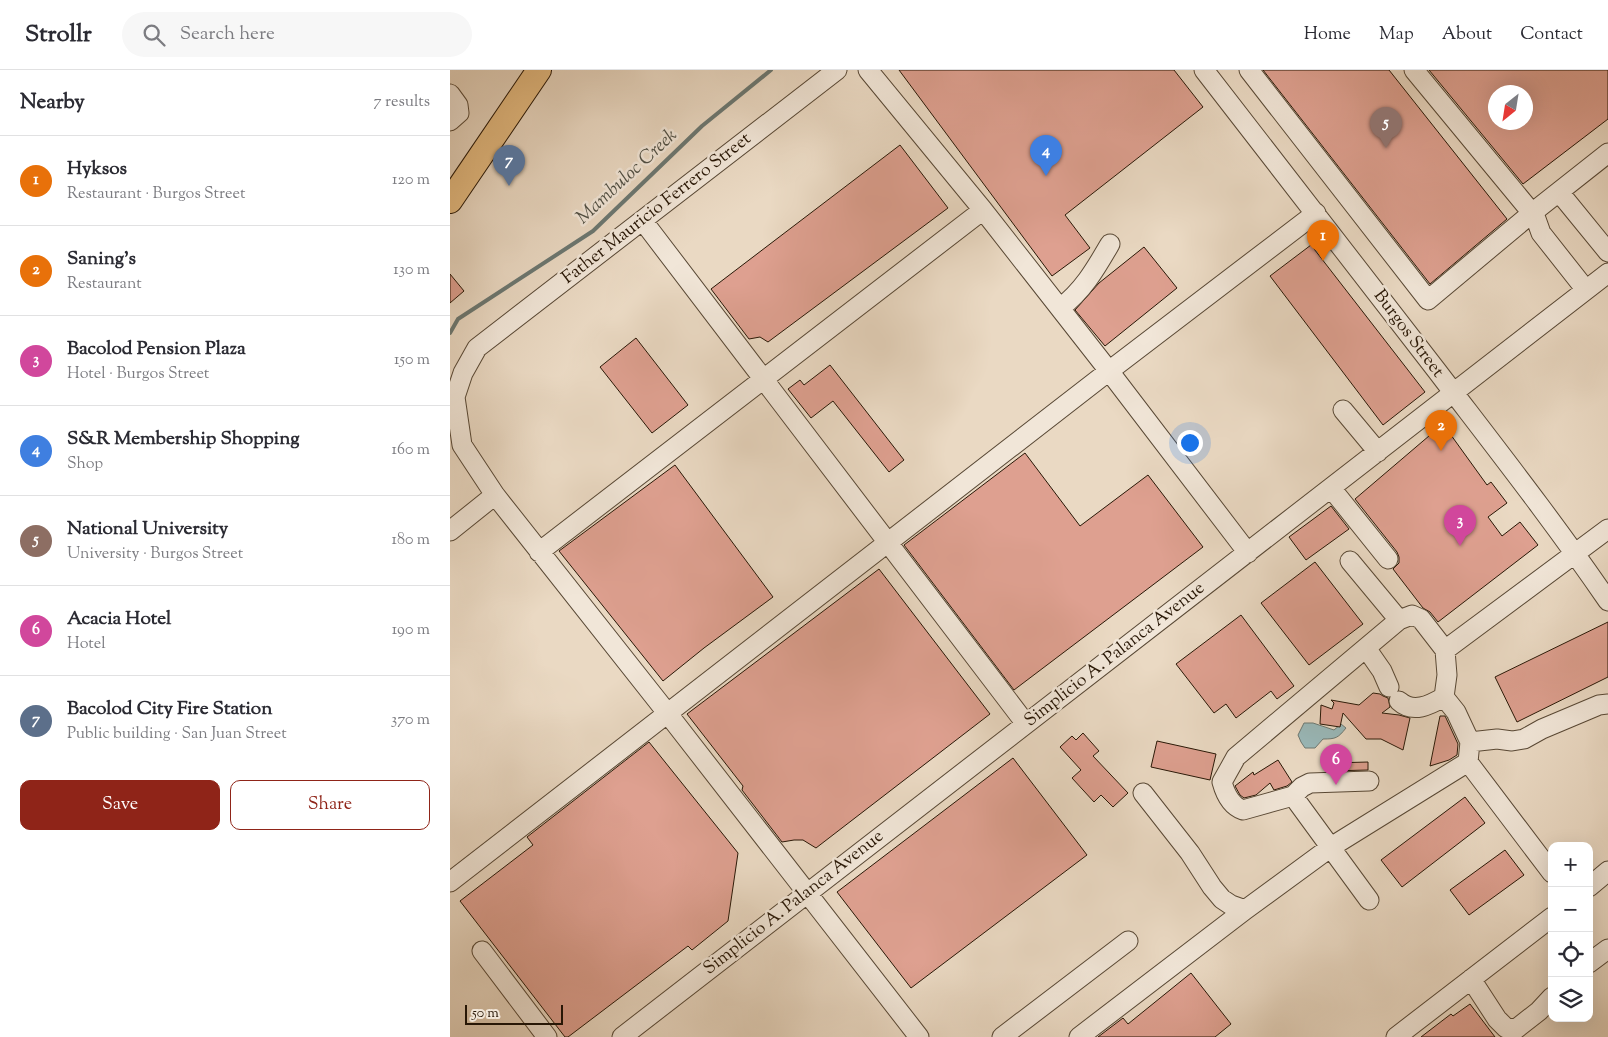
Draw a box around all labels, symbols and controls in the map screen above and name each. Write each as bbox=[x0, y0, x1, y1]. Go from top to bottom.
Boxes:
search box bbox=[122, 12, 472, 57]
text: Strollr bbox=[25, 18, 92, 52]
icon: search bbox=[140, 21, 168, 49]
text: Search here bbox=[180, 21, 275, 48]
text: Home bbox=[1304, 22, 1351, 48]
text: Map bbox=[1379, 22, 1414, 48]
text: About bbox=[1442, 22, 1492, 48]
text: Contact bbox=[1520, 22, 1583, 48]
north arrow bbox=[1488, 85, 1533, 130]
text: Nearby bbox=[20, 88, 85, 118]
text: 7 results bbox=[374, 91, 430, 114]
pin: 5 bbox=[1370, 107, 1402, 148]
water label: Mambuloc Creek bbox=[570, 123, 684, 231]
street label: Father Mauricio Ferrero Street bbox=[557, 127, 757, 291]
pin: 4 bbox=[1030, 135, 1062, 176]
pin: 7 bbox=[493, 145, 525, 186]
text: Hyksos bbox=[67, 156, 127, 183]
text: 1 bbox=[33, 169, 39, 192]
text: 120 m bbox=[392, 169, 430, 192]
text: Restaurant · Burgos Street bbox=[67, 183, 245, 206]
pin: 1 bbox=[1307, 220, 1339, 261]
text: Saning's bbox=[67, 246, 136, 273]
text: 2 bbox=[32, 259, 40, 282]
text: 130 m bbox=[393, 259, 430, 282]
text: Restaurant bbox=[67, 273, 142, 296]
street label: Burgos Street bbox=[1366, 284, 1450, 384]
text: Bacolod Pension Plaza bbox=[67, 336, 246, 363]
text: 3 bbox=[33, 349, 39, 372]
text: 150 m bbox=[394, 349, 430, 372]
text: Hotel · Burgos Street bbox=[67, 363, 209, 386]
pin: 2 bbox=[1425, 410, 1457, 451]
text: S&R Membership Shopping bbox=[67, 426, 300, 453]
your location bbox=[1177, 430, 1203, 456]
text: 4 bbox=[32, 439, 40, 462]
text: 160 m bbox=[392, 439, 430, 462]
text: Shop bbox=[67, 453, 103, 476]
pin: 3 bbox=[1444, 505, 1476, 546]
text: National University bbox=[67, 516, 228, 543]
text: 5 bbox=[33, 529, 39, 552]
text: 180 m bbox=[391, 529, 430, 552]
text: University · Burgos Street bbox=[67, 543, 243, 566]
street label: Simplicio A. Palanca Avenue bbox=[1019, 576, 1211, 734]
text: Acacia Hotel bbox=[67, 606, 171, 633]
text: 6 bbox=[32, 619, 40, 642]
text: 190 m bbox=[392, 619, 430, 642]
text: Hotel bbox=[67, 633, 106, 656]
text: Bacolod City Fire Station bbox=[67, 696, 272, 723]
text: 7 bbox=[32, 709, 40, 732]
text: 370 m bbox=[391, 709, 430, 732]
text: Public building · San Juan Street bbox=[67, 723, 287, 746]
pin: 6 bbox=[1320, 744, 1352, 785]
button: Save bbox=[20, 780, 220, 830]
button: Share bbox=[230, 780, 430, 830]
street label: Simplicio A. Palanca Avenue bbox=[698, 824, 890, 982]
map controls bbox=[1548, 842, 1593, 1022]
button: + bbox=[1548, 842, 1593, 887]
button: − bbox=[1548, 887, 1593, 932]
button: locate bbox=[1548, 932, 1593, 977]
button: layers bbox=[1548, 977, 1593, 1022]
scale bar bbox=[465, 1002, 562, 1025]
text: 50 m bbox=[472, 1004, 499, 1024]

